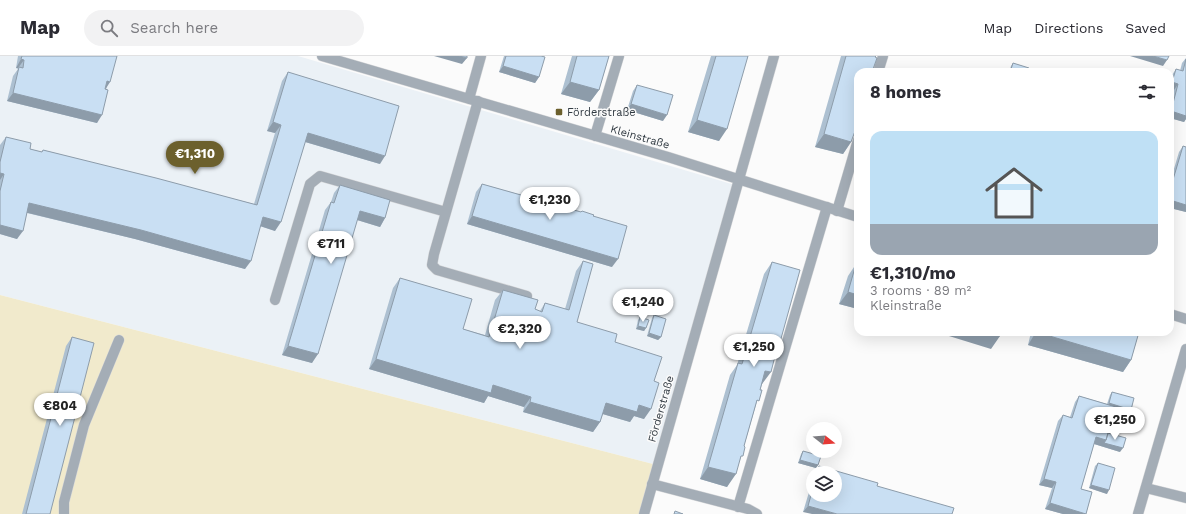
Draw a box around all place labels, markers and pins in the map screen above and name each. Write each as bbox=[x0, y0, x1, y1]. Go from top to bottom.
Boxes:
place label: Förderstraße bbox=[567, 106, 636, 119]
marker: Förderstraße bbox=[554, 107, 564, 117]
pin: €1,310 bbox=[162, 141, 228, 175]
pin: €1,230 bbox=[517, 187, 583, 221]
pin: €711 bbox=[307, 231, 355, 265]
pin: €1,240 bbox=[610, 289, 676, 323]
pin: €2,320 bbox=[487, 316, 553, 350]
pin: €1,250 bbox=[721, 334, 787, 368]
pin: €804 bbox=[36, 393, 84, 427]
pin: €1,250 bbox=[1082, 407, 1148, 441]

